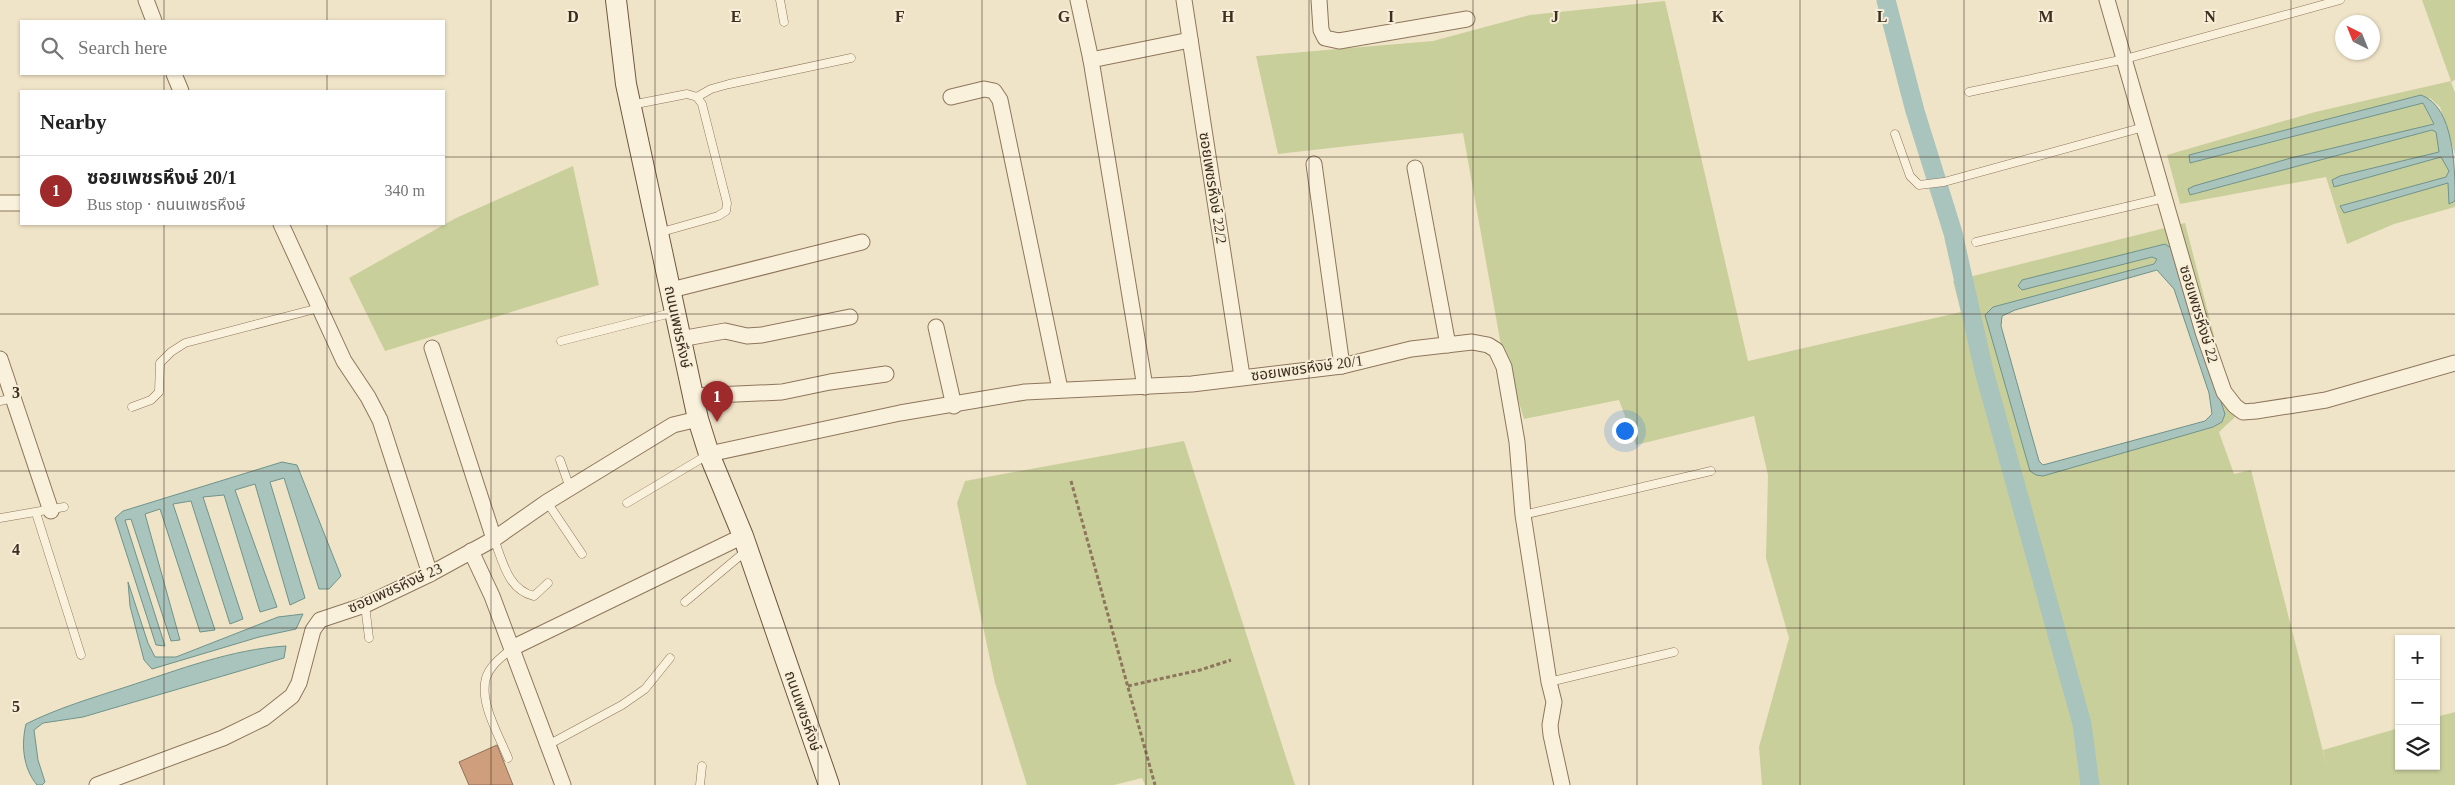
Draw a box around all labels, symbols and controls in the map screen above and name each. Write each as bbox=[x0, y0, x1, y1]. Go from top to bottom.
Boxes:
text: D bbox=[567, 8, 579, 25]
text: E bbox=[731, 8, 741, 25]
text: F bbox=[895, 8, 905, 25]
text: G bbox=[1058, 8, 1071, 25]
text: H bbox=[1222, 8, 1235, 25]
text: I bbox=[1388, 8, 1394, 25]
text: J bbox=[1551, 8, 1559, 25]
text: K bbox=[1712, 8, 1725, 25]
text: L bbox=[1877, 8, 1887, 25]
text: M bbox=[2038, 8, 2054, 25]
text: N bbox=[2204, 8, 2216, 25]
north arrow bbox=[2335, 15, 2380, 60]
search box bbox=[20, 20, 445, 75]
icon: search bbox=[38, 34, 66, 62]
text: Search here bbox=[78, 37, 167, 58]
text: Nearby bbox=[40, 110, 107, 134]
street label: ซอยเพชรหึงษ์ 22/2 bbox=[1196, 131, 1230, 245]
text: ซอยเพชรหึงษ์ 20/1 bbox=[87, 167, 237, 188]
text: 1 bbox=[52, 182, 60, 199]
text: 340 m bbox=[385, 182, 425, 199]
text: Bus stop · ถนนเพชรหึงษ์ bbox=[87, 196, 246, 213]
street label: ซอยเพชรหึงษ์ 22 bbox=[2177, 263, 2221, 365]
street label: ถนนเพชรหึงษ์ bbox=[661, 284, 695, 370]
street label: ซอยเพชรหึงษ์ 20/1 bbox=[1250, 352, 1364, 384]
pin: 1 bbox=[701, 381, 733, 422]
text: 3 bbox=[12, 384, 20, 401]
your location bbox=[1612, 418, 1638, 444]
text: 4 bbox=[12, 541, 20, 558]
street label: ซอยเพชรหึงษ์ 23 bbox=[346, 560, 444, 616]
map controls bbox=[2395, 635, 2440, 770]
button: + bbox=[2395, 635, 2440, 680]
street label: ถนนเพชรหึงษ์ bbox=[782, 669, 824, 754]
button: − bbox=[2395, 680, 2440, 725]
text: 5 bbox=[12, 698, 20, 715]
button: layers bbox=[2395, 725, 2440, 770]

